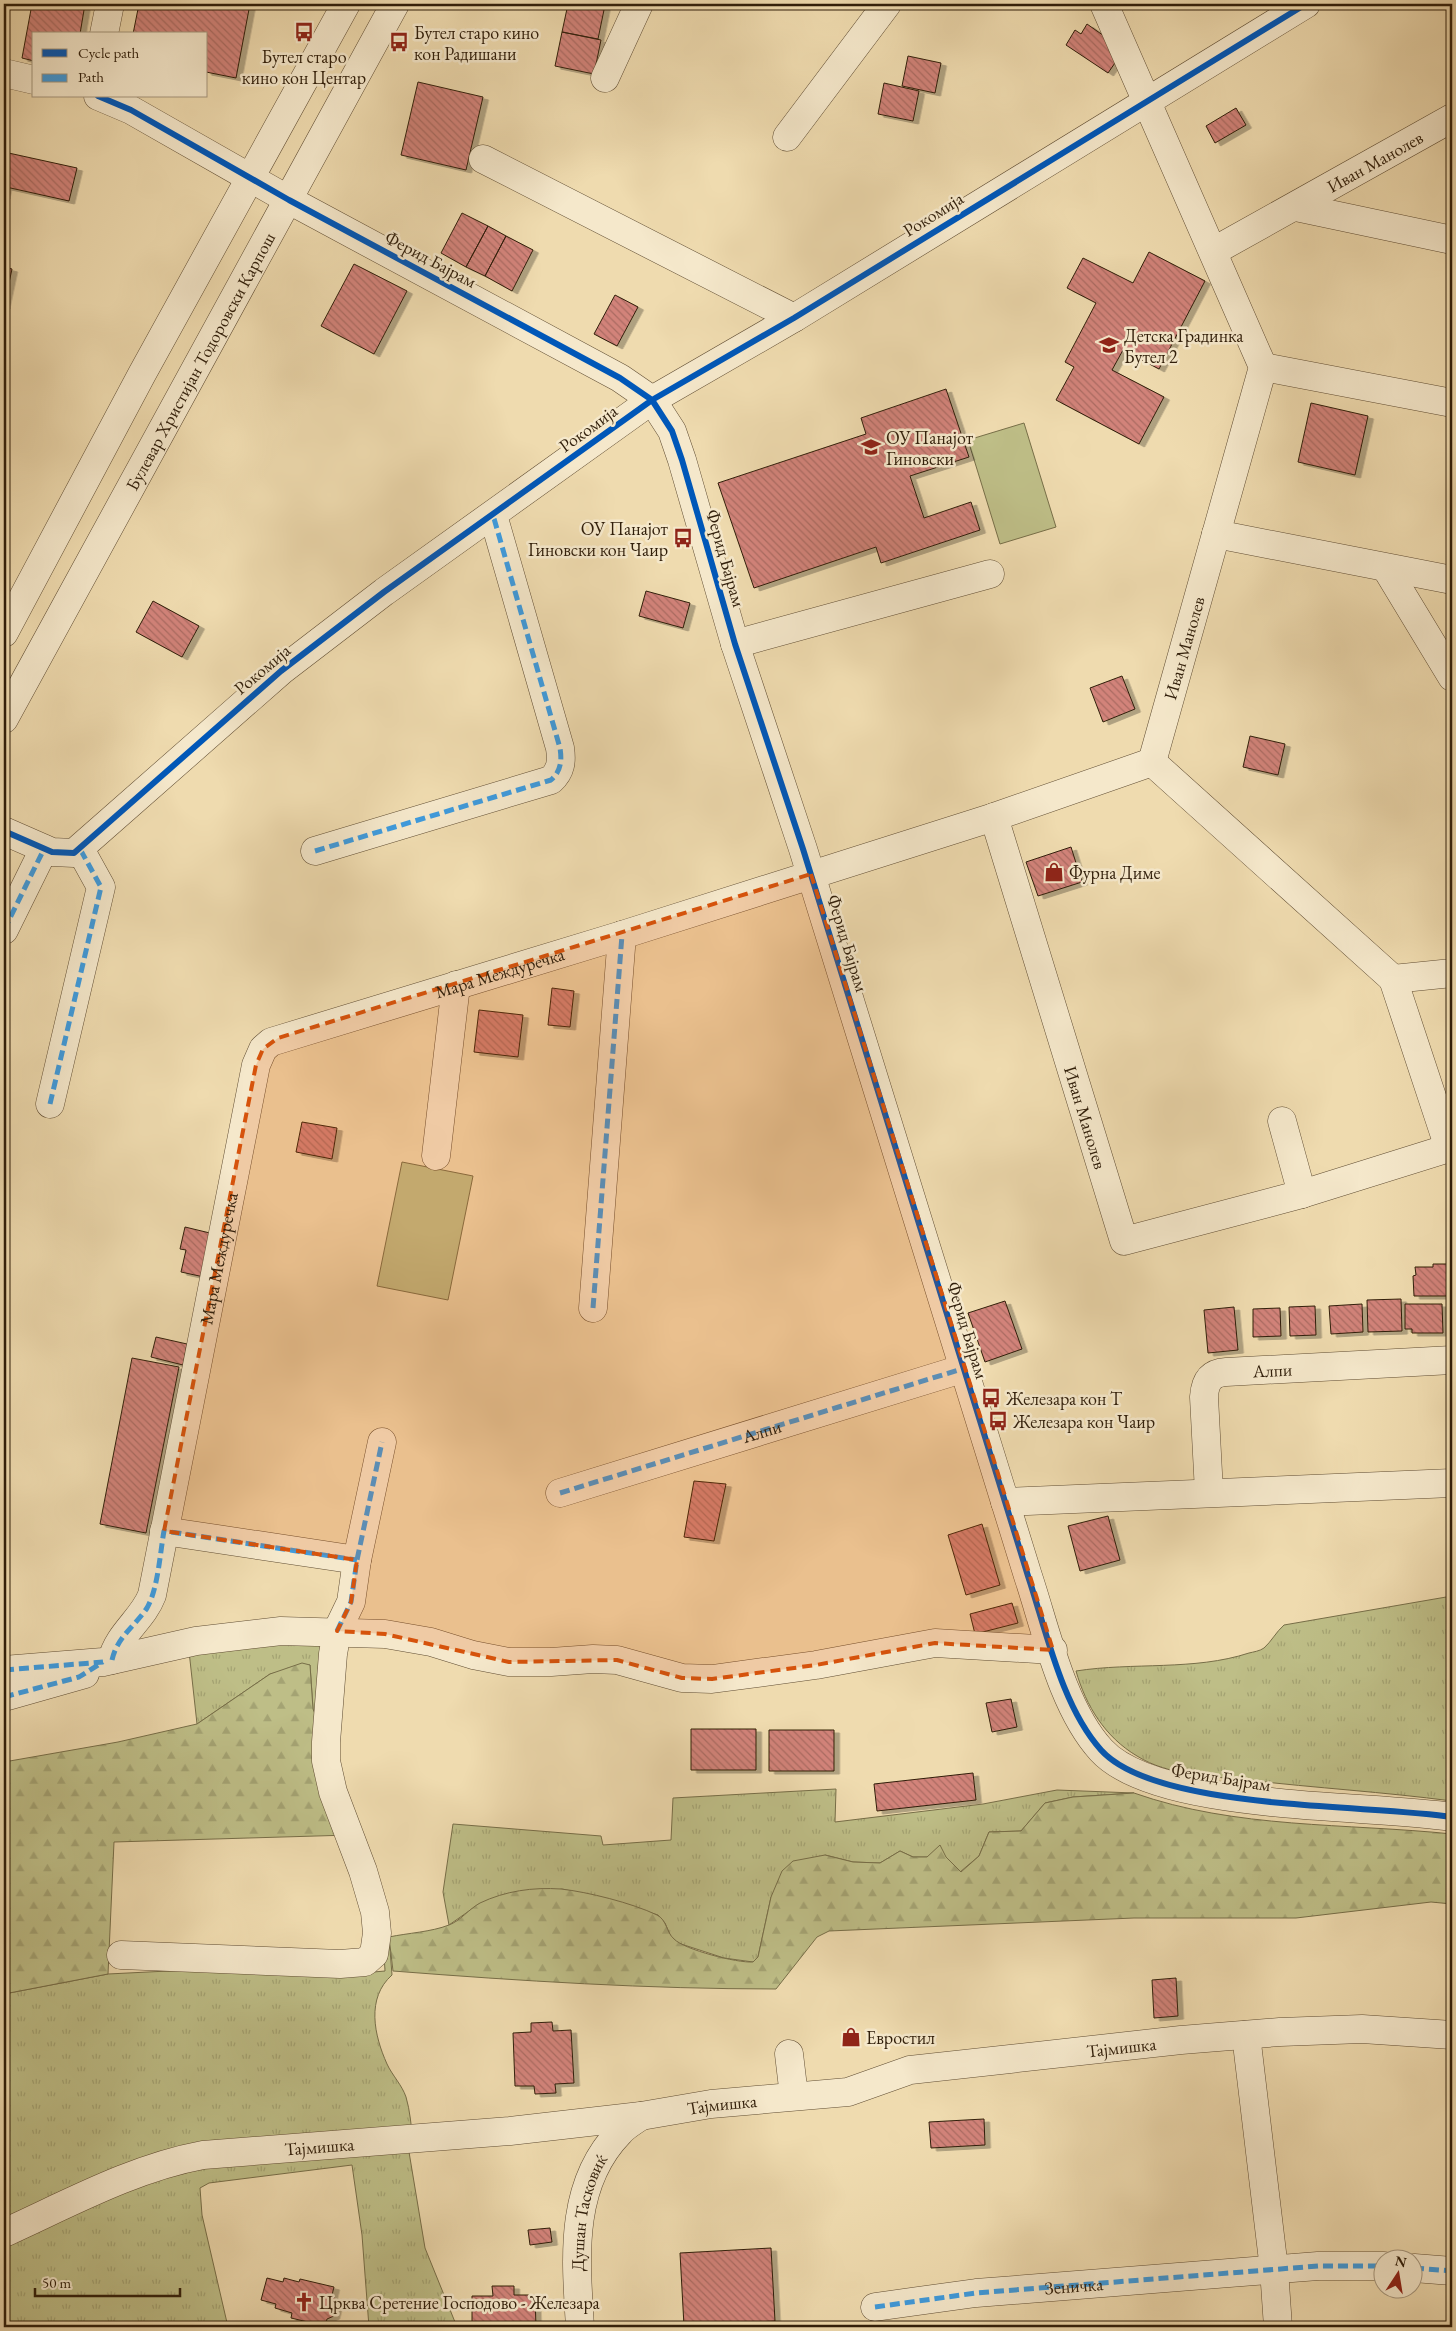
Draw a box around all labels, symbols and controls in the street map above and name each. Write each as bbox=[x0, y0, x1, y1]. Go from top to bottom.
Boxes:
bus stop icon: Бутел старо кино кон Центар bbox=[293, 21, 315, 43]
place label: Бутел старо кино кон Радишани bbox=[414, 21, 539, 65]
bus stop icon: Бутел старо кино кон Радишани bbox=[388, 31, 410, 53]
legend bbox=[32, 32, 208, 98]
text: Cycle path bbox=[78, 43, 140, 62]
place label: Бутел старо кино кон Центар bbox=[242, 45, 366, 89]
text: Path bbox=[78, 67, 104, 86]
street label: Иван Манолев bbox=[1323, 125, 1427, 197]
street label: Рокомија bbox=[899, 186, 968, 241]
street label: Ферид Бајрам bbox=[381, 225, 481, 293]
street label: Булевар Христијан Тодоровски Карпош bbox=[120, 227, 280, 494]
place label: Детска Градинка Бутел 2 bbox=[1124, 324, 1244, 368]
school or university icon: Детска Градинка Бутел 2 bbox=[1098, 334, 1120, 356]
street label: Рокомија bbox=[554, 399, 622, 457]
place label: ОУ Панајот Гиновски bbox=[886, 426, 974, 470]
school or university icon: ОУ Панајот Гиновски bbox=[860, 436, 882, 458]
street label: Ферид Бајрам bbox=[701, 507, 751, 610]
place label: ОУ Панајот Гиновски кон Чаир bbox=[528, 517, 669, 561]
bus stop icon: ОУ Панајот Гиновски кон Чаир bbox=[672, 527, 694, 549]
street label: Иван Манолев bbox=[1158, 593, 1210, 702]
street label: Рокомија bbox=[229, 638, 296, 699]
shop icon: Фурна Диме bbox=[1043, 861, 1065, 883]
place label: Фурна Диме bbox=[1069, 861, 1161, 884]
street label: Ферид Бајрам bbox=[822, 892, 874, 995]
street label: Мара Междуречка bbox=[432, 942, 568, 1003]
street label: Иван Манолев bbox=[1059, 1063, 1113, 1172]
street label: Мара Междуречка bbox=[194, 1189, 242, 1326]
street label: Ферид Бајрам bbox=[942, 1279, 994, 1382]
street label: Алпи bbox=[1251, 1357, 1293, 1382]
bus stop icon: Железара кон Т bbox=[980, 1387, 1002, 1409]
place label: Железара кон Т bbox=[1005, 1387, 1123, 1410]
bus stop icon: Железара кон Чаир bbox=[987, 1410, 1009, 1432]
place label: Железара кон Чаир bbox=[1012, 1410, 1155, 1433]
street label: Алпи bbox=[738, 1414, 784, 1448]
street label: Ферид Бајрам bbox=[1170, 1758, 1273, 1796]
shop icon: Евростил bbox=[840, 2026, 862, 2048]
place label: Евростил bbox=[866, 2026, 935, 2049]
street label: Тајмишка bbox=[1085, 2031, 1158, 2062]
street label: Тајмишка bbox=[685, 2088, 759, 2119]
street label: Тајмишка bbox=[284, 2132, 356, 2160]
street label: Душан Тасковиќ bbox=[565, 2149, 612, 2271]
north arrow bbox=[1374, 2248, 1424, 2298]
text: N bbox=[1393, 2251, 1409, 2271]
scale bar bbox=[35, 2266, 180, 2298]
street label: Зеничка bbox=[1044, 2271, 1105, 2299]
text: 50 m bbox=[42, 2273, 71, 2292]
church icon: Црква Сретение Господово - Железара bbox=[293, 2291, 315, 2313]
place label: Црква Сретение Господово - Железара bbox=[319, 2291, 600, 2314]

